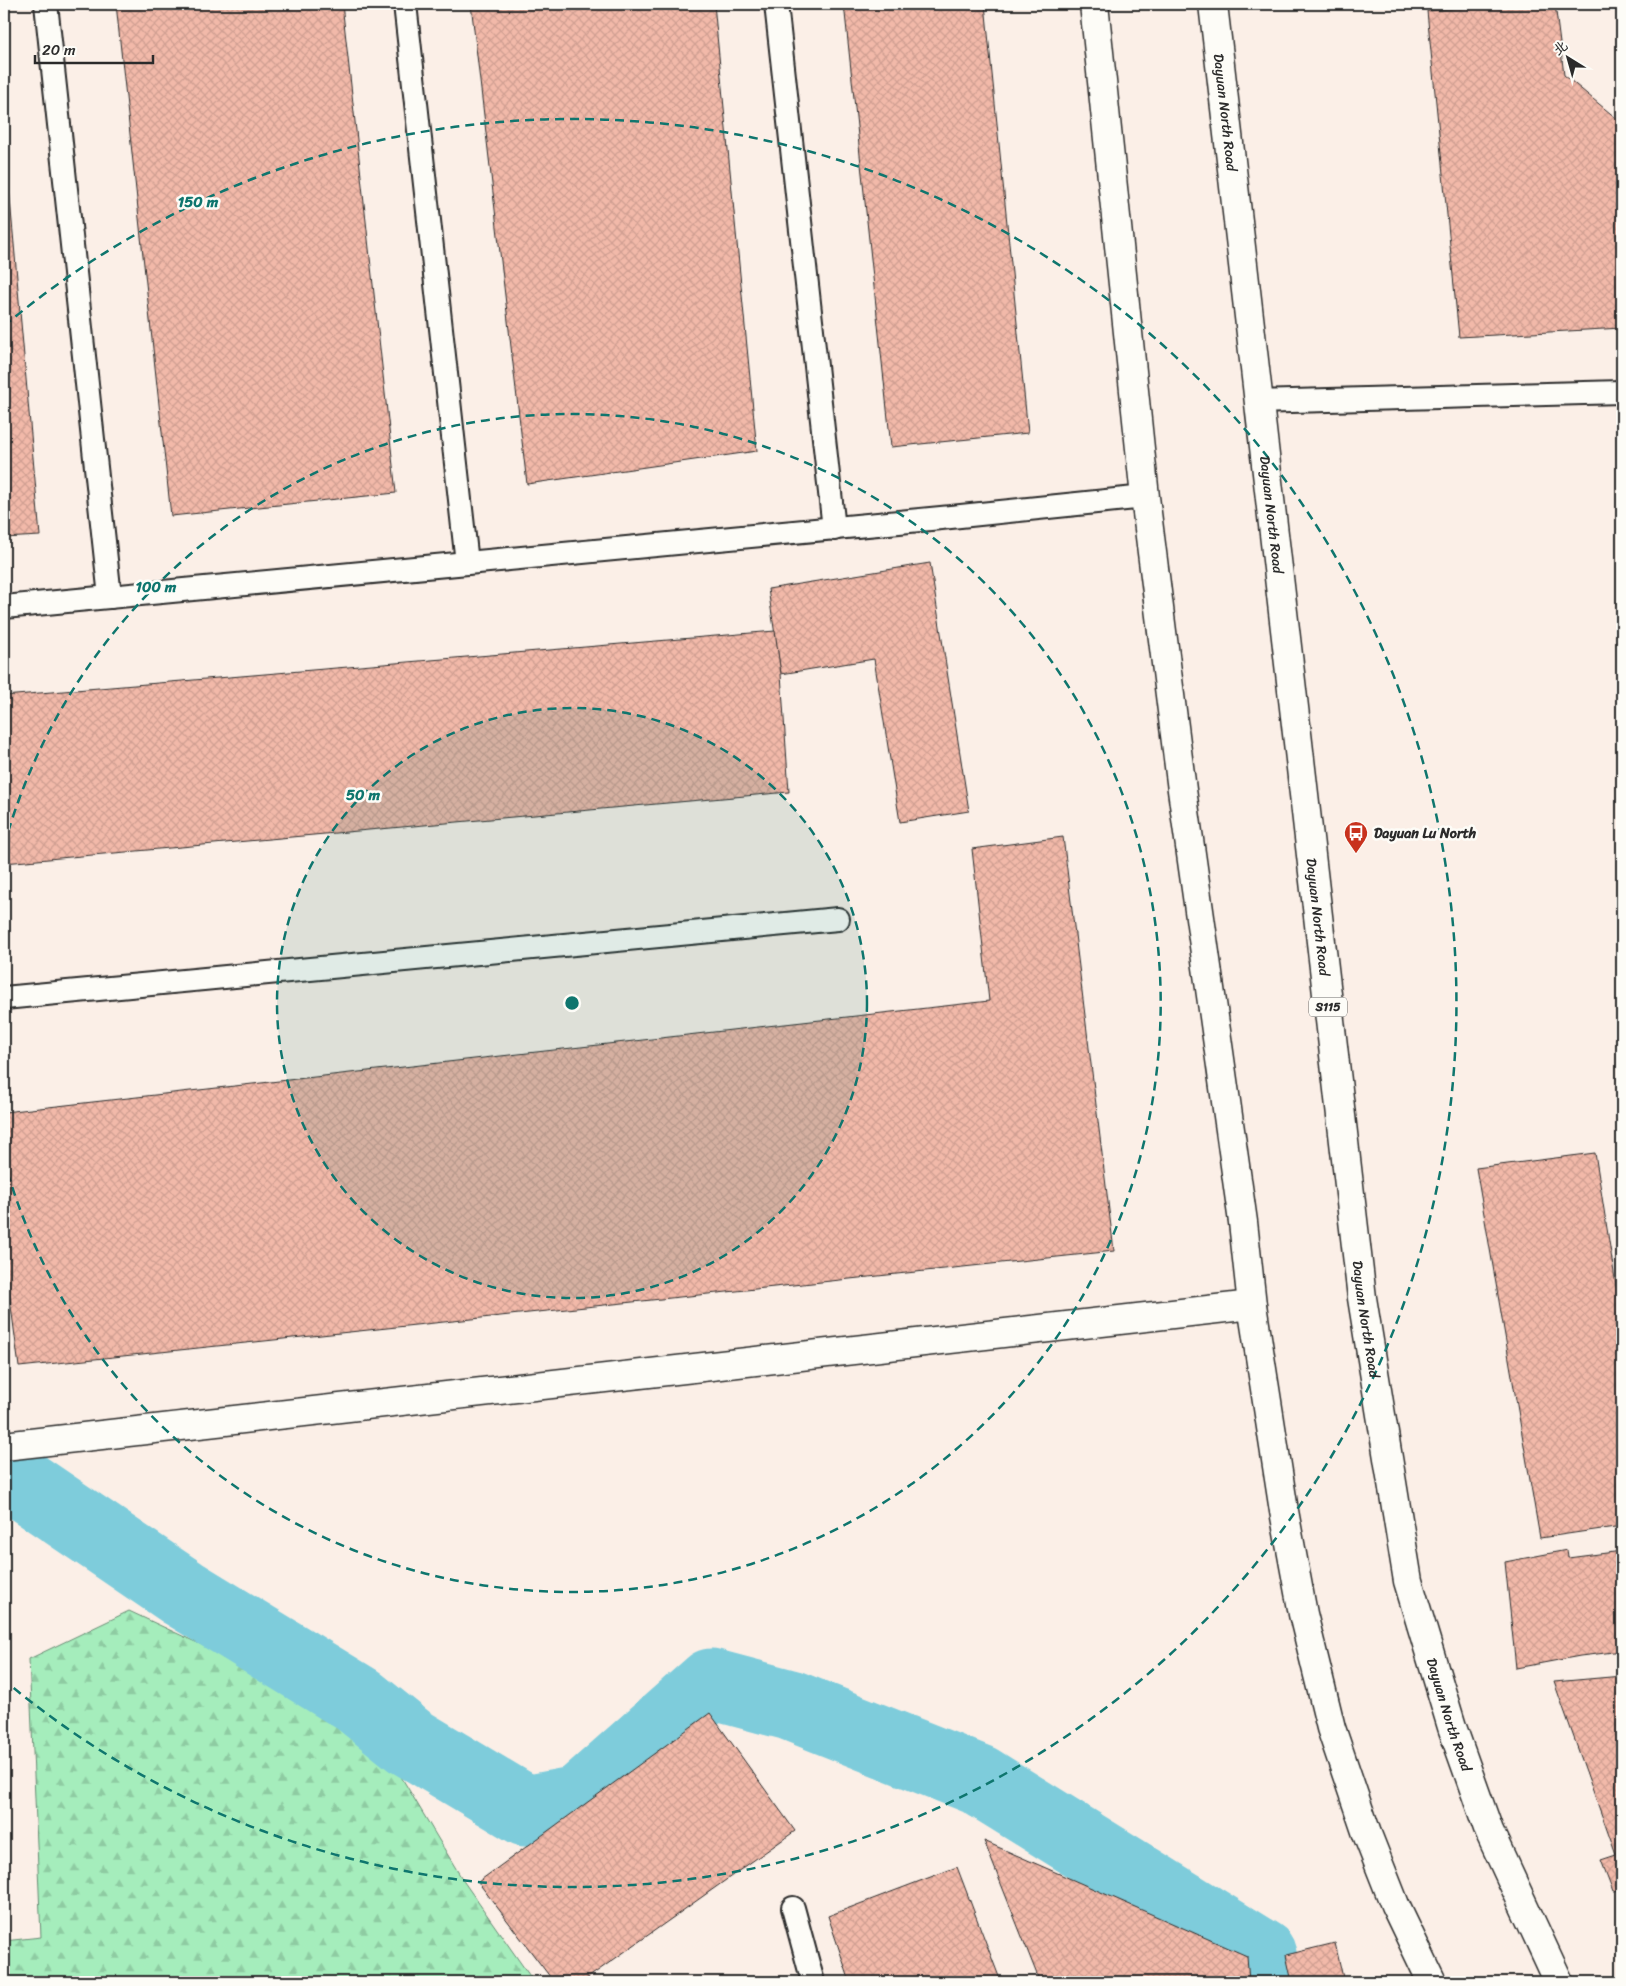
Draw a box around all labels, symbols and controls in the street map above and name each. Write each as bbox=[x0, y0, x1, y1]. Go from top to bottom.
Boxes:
scale bar bbox=[35, 32, 152, 64]
north arrow bbox=[1544, 32, 1594, 82]
text: 北 bbox=[1547, 34, 1574, 62]
text: 20 m bbox=[42, 37, 76, 63]
street label: Dayuan North Road bbox=[1206, 52, 1245, 174]
text: 150 m bbox=[178, 189, 219, 215]
street label: Dayuan North Road bbox=[1253, 455, 1291, 576]
text: 100 m bbox=[136, 574, 177, 600]
text: 50 m bbox=[346, 782, 381, 808]
bus stop icon: Dayuan Lu North bbox=[1343, 820, 1369, 854]
place label: Dayuan Lu North bbox=[1374, 821, 1477, 846]
street label: Dayuan North Road bbox=[1299, 857, 1337, 979]
centre of rings bbox=[563, 994, 581, 1012]
road number: S115 bbox=[1309, 998, 1347, 1016]
street label: Dayuan North Road bbox=[1345, 1259, 1388, 1381]
street label: Dayuan North Road bbox=[1419, 1655, 1480, 1776]

